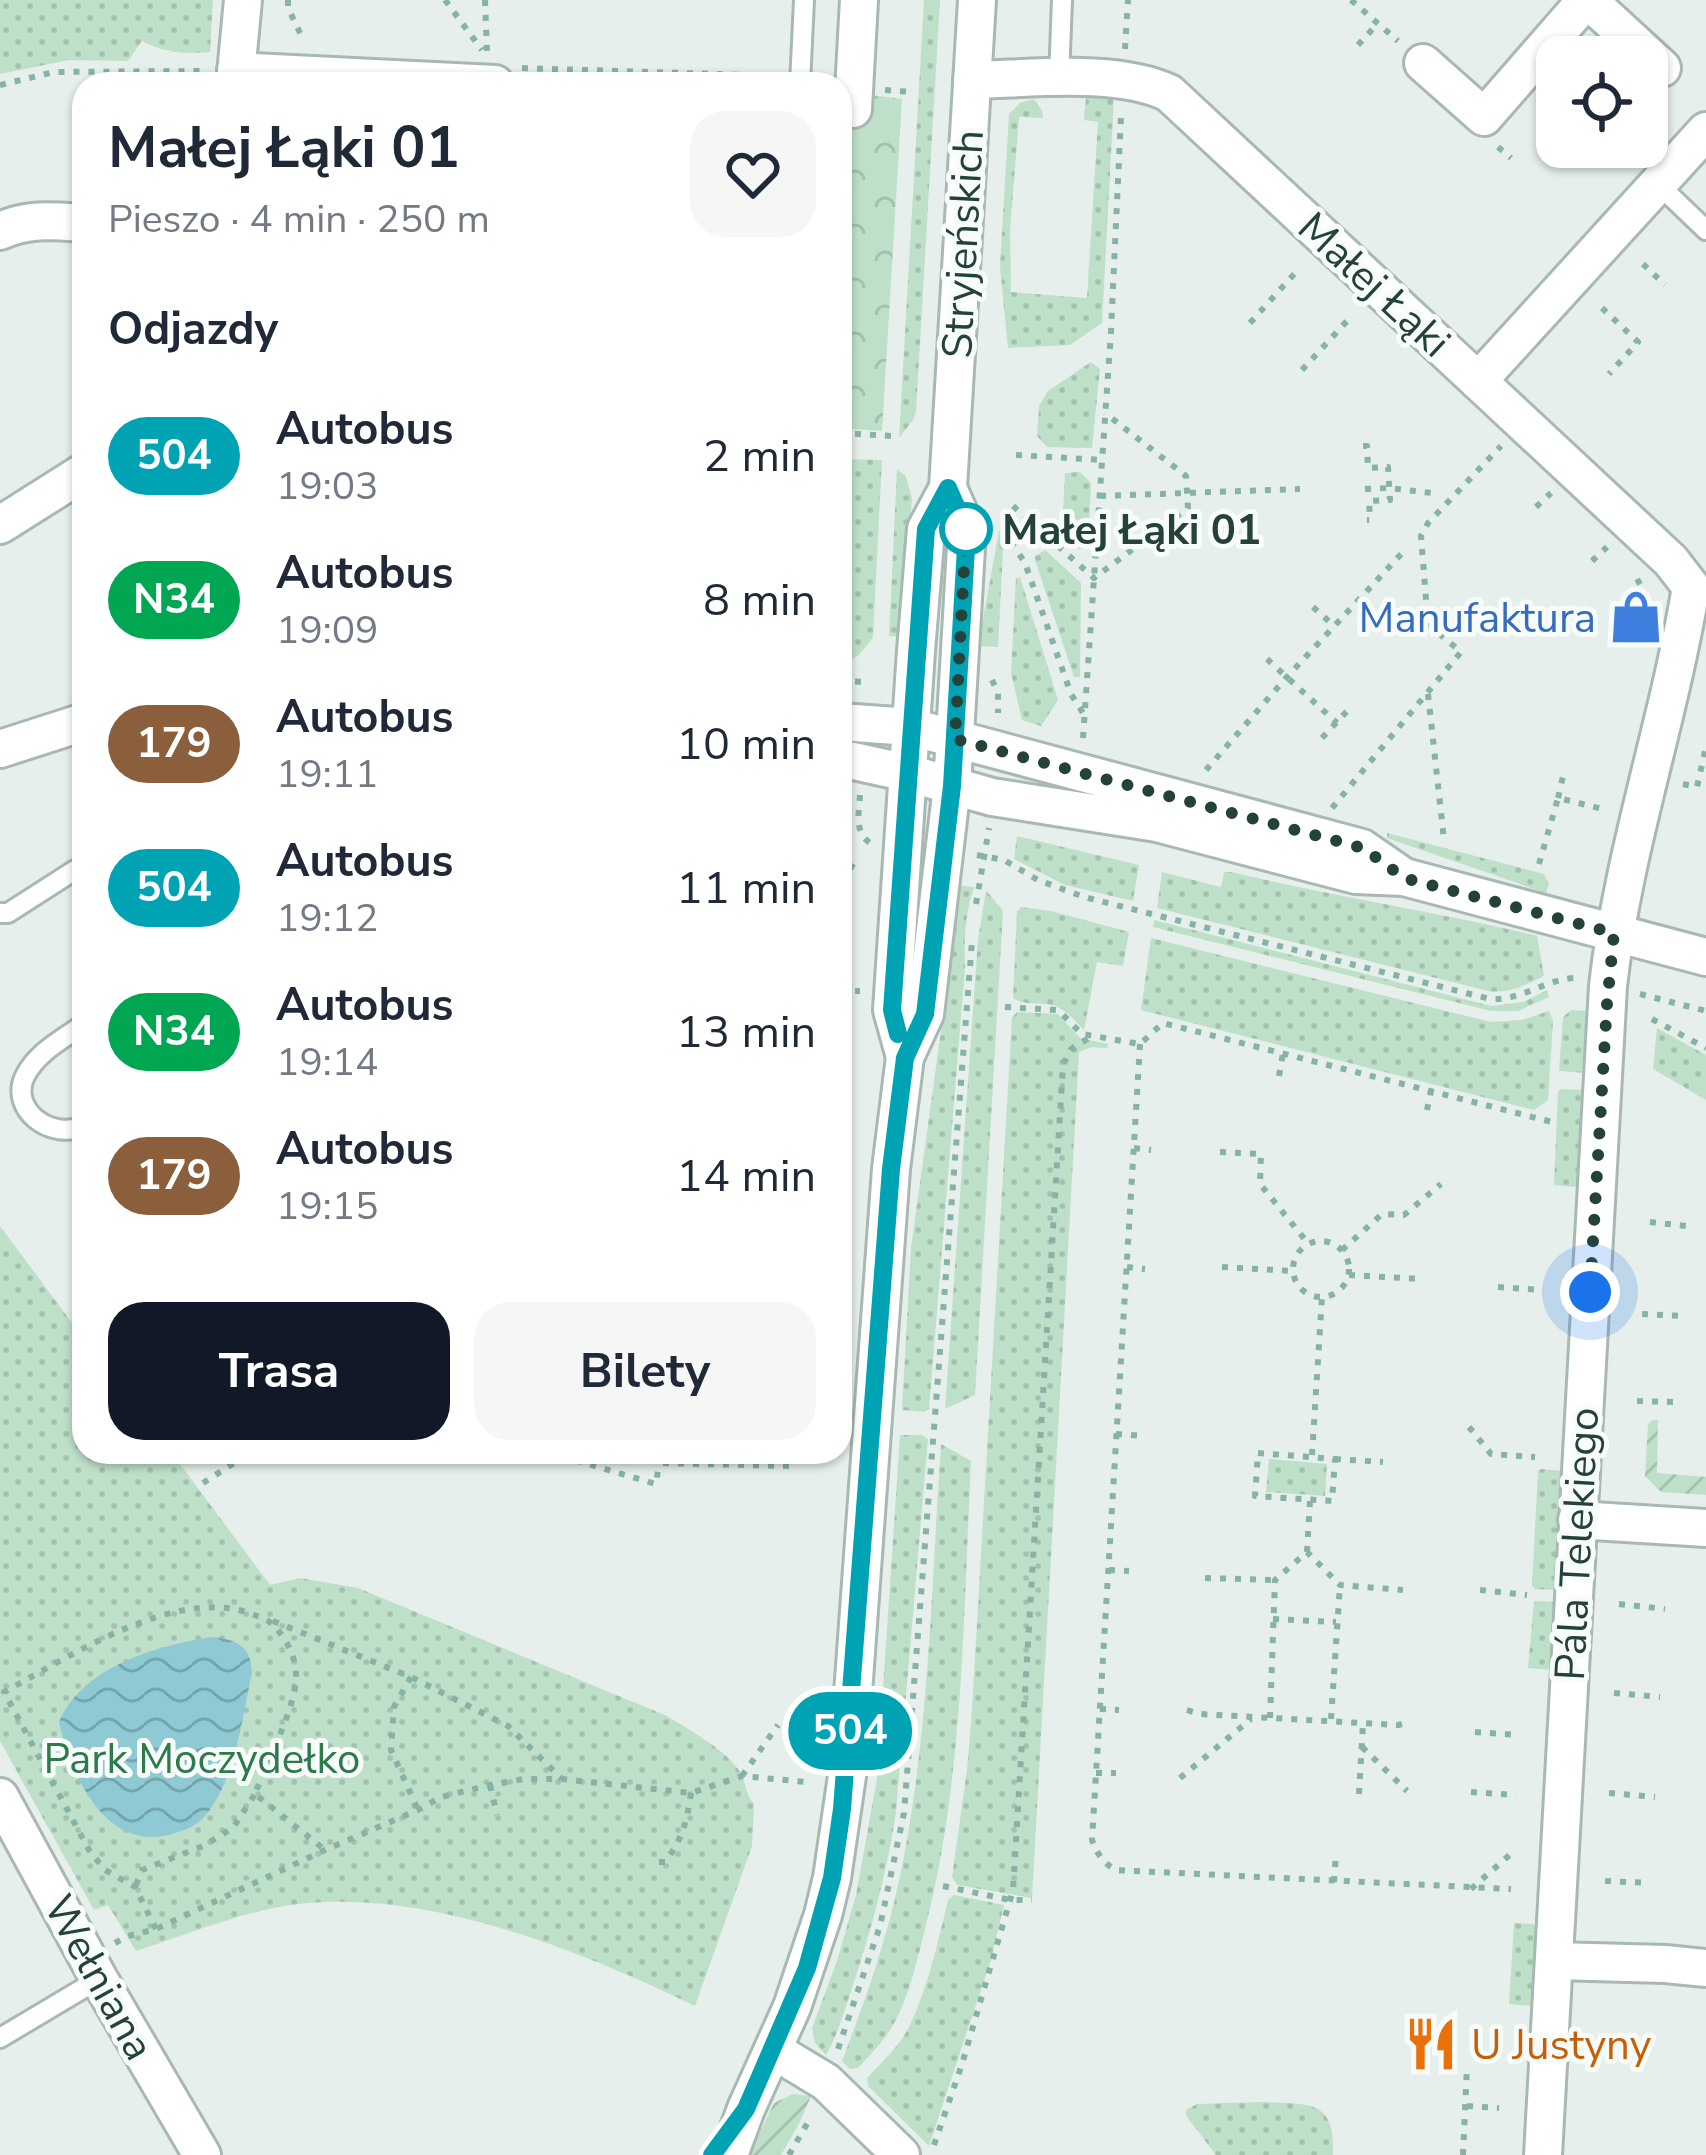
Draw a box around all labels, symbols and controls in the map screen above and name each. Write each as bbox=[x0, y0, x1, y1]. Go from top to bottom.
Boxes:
map controls bbox=[1536, 36, 1668, 168]
button: locate bbox=[1536, 36, 1668, 168]
text: Małej Łąki 01 bbox=[108, 109, 460, 187]
button: heart bbox=[690, 111, 816, 237]
street label: Stryjeńskich bbox=[929, 128, 998, 360]
text: Pieszo · 4 min · 250 m bbox=[108, 193, 490, 246]
street label: Małej Łąki bbox=[1285, 200, 1463, 370]
text: Odjazdy bbox=[108, 299, 278, 360]
text: Autobus bbox=[276, 399, 454, 460]
text: 2 min bbox=[703, 426, 816, 487]
text: 504 bbox=[136, 427, 212, 484]
text: 19:03 bbox=[276, 460, 379, 513]
place label: Małej Łąki 01 bbox=[1002, 502, 1261, 559]
marker: Małej Łąki 01 bbox=[941, 504, 991, 554]
text: Autobus bbox=[276, 543, 454, 604]
text: 8 min bbox=[703, 570, 816, 631]
text: N34 bbox=[133, 571, 215, 628]
shop icon: Manufaktura bbox=[1607, 588, 1665, 646]
place label: Manufaktura bbox=[1359, 590, 1596, 647]
text: 19:09 bbox=[276, 604, 379, 657]
text: Autobus bbox=[276, 687, 454, 748]
text: 10 min bbox=[676, 714, 816, 775]
text: 179 bbox=[136, 715, 212, 772]
text: 19:11 bbox=[276, 748, 379, 801]
text: Autobus bbox=[276, 831, 454, 892]
text: 11 min bbox=[676, 858, 816, 919]
text: 504 bbox=[136, 859, 212, 916]
text: 19:12 bbox=[276, 892, 379, 945]
text: Autobus bbox=[276, 975, 454, 1036]
text: 13 min bbox=[676, 1002, 816, 1063]
text: N34 bbox=[133, 1003, 215, 1060]
text: 19:14 bbox=[276, 1036, 379, 1089]
text: Autobus bbox=[276, 1119, 454, 1180]
text: 14 min bbox=[676, 1146, 816, 1207]
text: 179 bbox=[136, 1147, 212, 1204]
text: 19:15 bbox=[276, 1180, 379, 1233]
your location bbox=[1560, 1262, 1620, 1322]
button: Trasa bbox=[108, 1302, 450, 1440]
button: Bilety bbox=[474, 1302, 816, 1440]
street label: Pála Telekiego bbox=[1542, 1406, 1613, 1682]
line badge: 504 bbox=[781, 1692, 919, 1770]
text: 504 bbox=[812, 1702, 888, 1759]
park label: Park Moczydełko bbox=[44, 1731, 360, 1788]
street label: Wełniana bbox=[30, 1885, 167, 2070]
restaurant icon: U Justyny bbox=[1402, 2015, 1460, 2073]
place label: U Justyny bbox=[1471, 2017, 1652, 2074]

